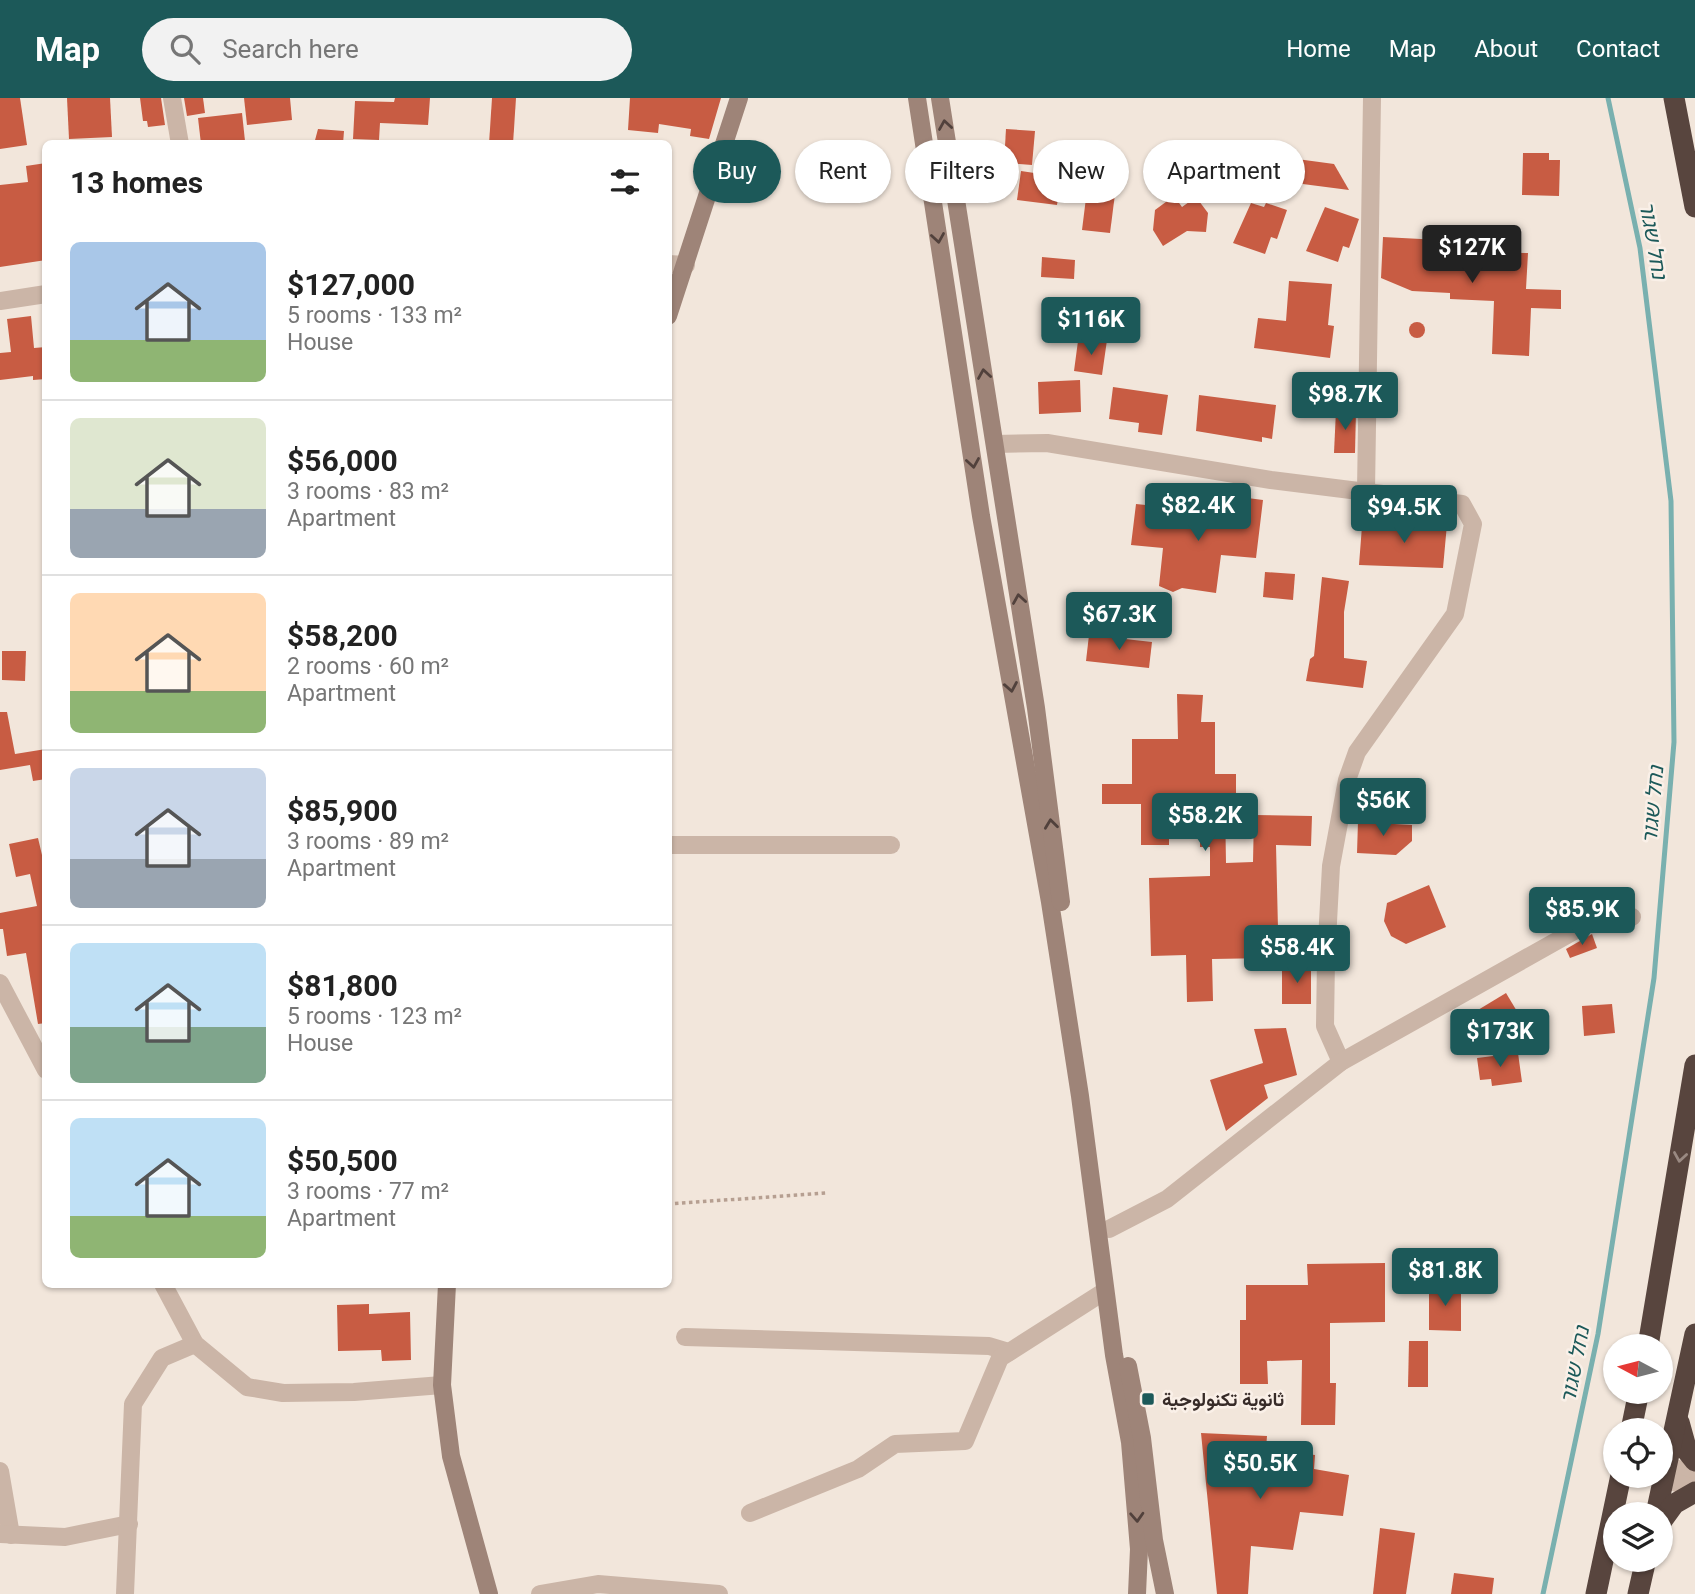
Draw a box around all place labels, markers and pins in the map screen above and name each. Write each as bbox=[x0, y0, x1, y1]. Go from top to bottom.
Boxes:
pin: $127K bbox=[1423, 226, 1521, 285]
pin: $116K bbox=[1042, 298, 1140, 357]
pin: $98.7K bbox=[1288, 372, 1402, 432]
pin: $82.4K bbox=[1141, 484, 1255, 543]
pin: $94.5K bbox=[1347, 486, 1461, 545]
pin: $67.3K bbox=[1062, 592, 1176, 652]
pin: $56K bbox=[1342, 778, 1424, 838]
pin: $58.2K bbox=[1148, 794, 1262, 853]
pin: $85.9K bbox=[1525, 888, 1639, 947]
pin: $58.4K bbox=[1240, 926, 1354, 985]
pin: $173K bbox=[1451, 1010, 1549, 1069]
pin: $81.8K bbox=[1388, 1248, 1502, 1308]
place label: ثانوية تكنولوجية bbox=[1162, 1388, 1284, 1412]
marker: ثانوية تكنولوجية bbox=[1140, 1391, 1156, 1407]
pin: $50.5K bbox=[1203, 1442, 1317, 1501]

